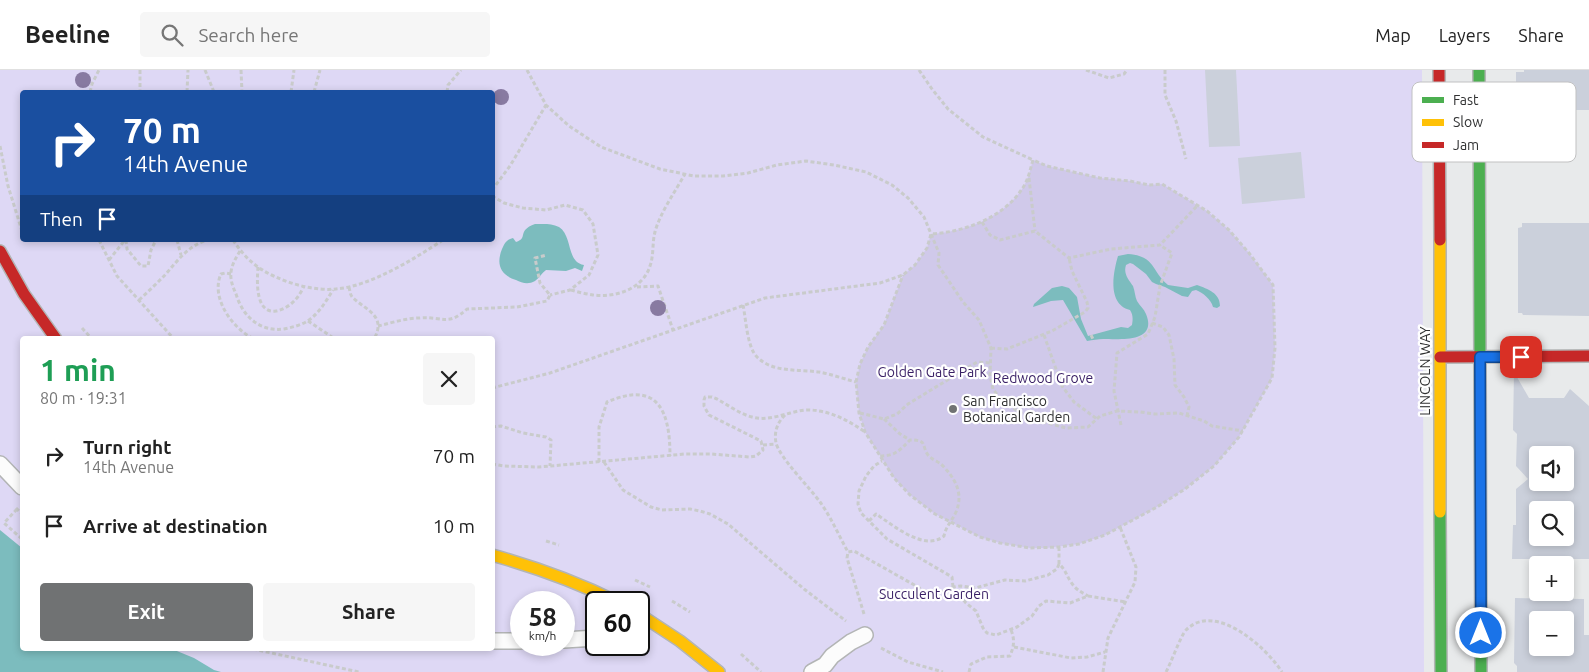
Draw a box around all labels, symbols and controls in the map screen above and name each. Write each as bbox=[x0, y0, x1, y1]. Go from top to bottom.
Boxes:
search box bbox=[140, 12, 490, 57]
text: Beeline bbox=[25, 21, 110, 48]
icon: search bbox=[158, 21, 186, 49]
text: Search here bbox=[198, 24, 299, 46]
text: Map bbox=[1375, 25, 1411, 45]
text: Layers bbox=[1439, 25, 1490, 45]
text: Share bbox=[1518, 25, 1564, 45]
legend bbox=[1412, 82, 1576, 162]
text: Fast bbox=[1453, 92, 1479, 108]
icon: right bbox=[40, 110, 105, 175]
text: 70 m bbox=[123, 110, 201, 150]
text: Slow bbox=[1453, 114, 1483, 130]
text: Jam bbox=[1453, 137, 1479, 153]
text: 14th Avenue bbox=[123, 151, 248, 176]
icon: arrive bbox=[93, 205, 121, 233]
text: Then bbox=[40, 208, 83, 230]
street label: LINCOLN WAY bbox=[1417, 326, 1433, 416]
pin bbox=[1500, 336, 1542, 378]
icon: arrive bbox=[1507, 343, 1535, 371]
text: 1 min bbox=[40, 353, 116, 387]
button: close bbox=[423, 353, 475, 405]
park label: Golden Gate Park bbox=[878, 364, 986, 380]
park label: Redwood Grove bbox=[993, 370, 1093, 386]
text: 80 m · 19:31 bbox=[40, 389, 127, 407]
place label: San Francisco Botanical Garden bbox=[963, 393, 1070, 425]
marker: San Francisco Botanical Garden bbox=[947, 403, 959, 415]
text: Turn right bbox=[83, 436, 171, 458]
icon: right bbox=[40, 442, 68, 470]
text: 70 m bbox=[433, 445, 475, 467]
map controls bbox=[1529, 446, 1574, 656]
button: sound bbox=[1529, 446, 1574, 491]
text: 14th Avenue bbox=[83, 458, 174, 476]
button: search bbox=[1529, 501, 1574, 546]
icon: arrive bbox=[40, 512, 68, 540]
text: Arrive at destination bbox=[83, 515, 268, 537]
text: 10 m bbox=[433, 515, 475, 537]
button: + bbox=[1529, 556, 1574, 601]
button: Exit bbox=[40, 583, 253, 641]
button: Share bbox=[263, 583, 475, 641]
park label: Succulent Garden bbox=[879, 586, 989, 602]
speed limit sign: 60 bbox=[585, 591, 650, 656]
text: 58 bbox=[528, 603, 557, 631]
position arrow bbox=[1454, 606, 1506, 658]
button: − bbox=[1529, 611, 1574, 656]
text: km/h bbox=[529, 629, 556, 642]

